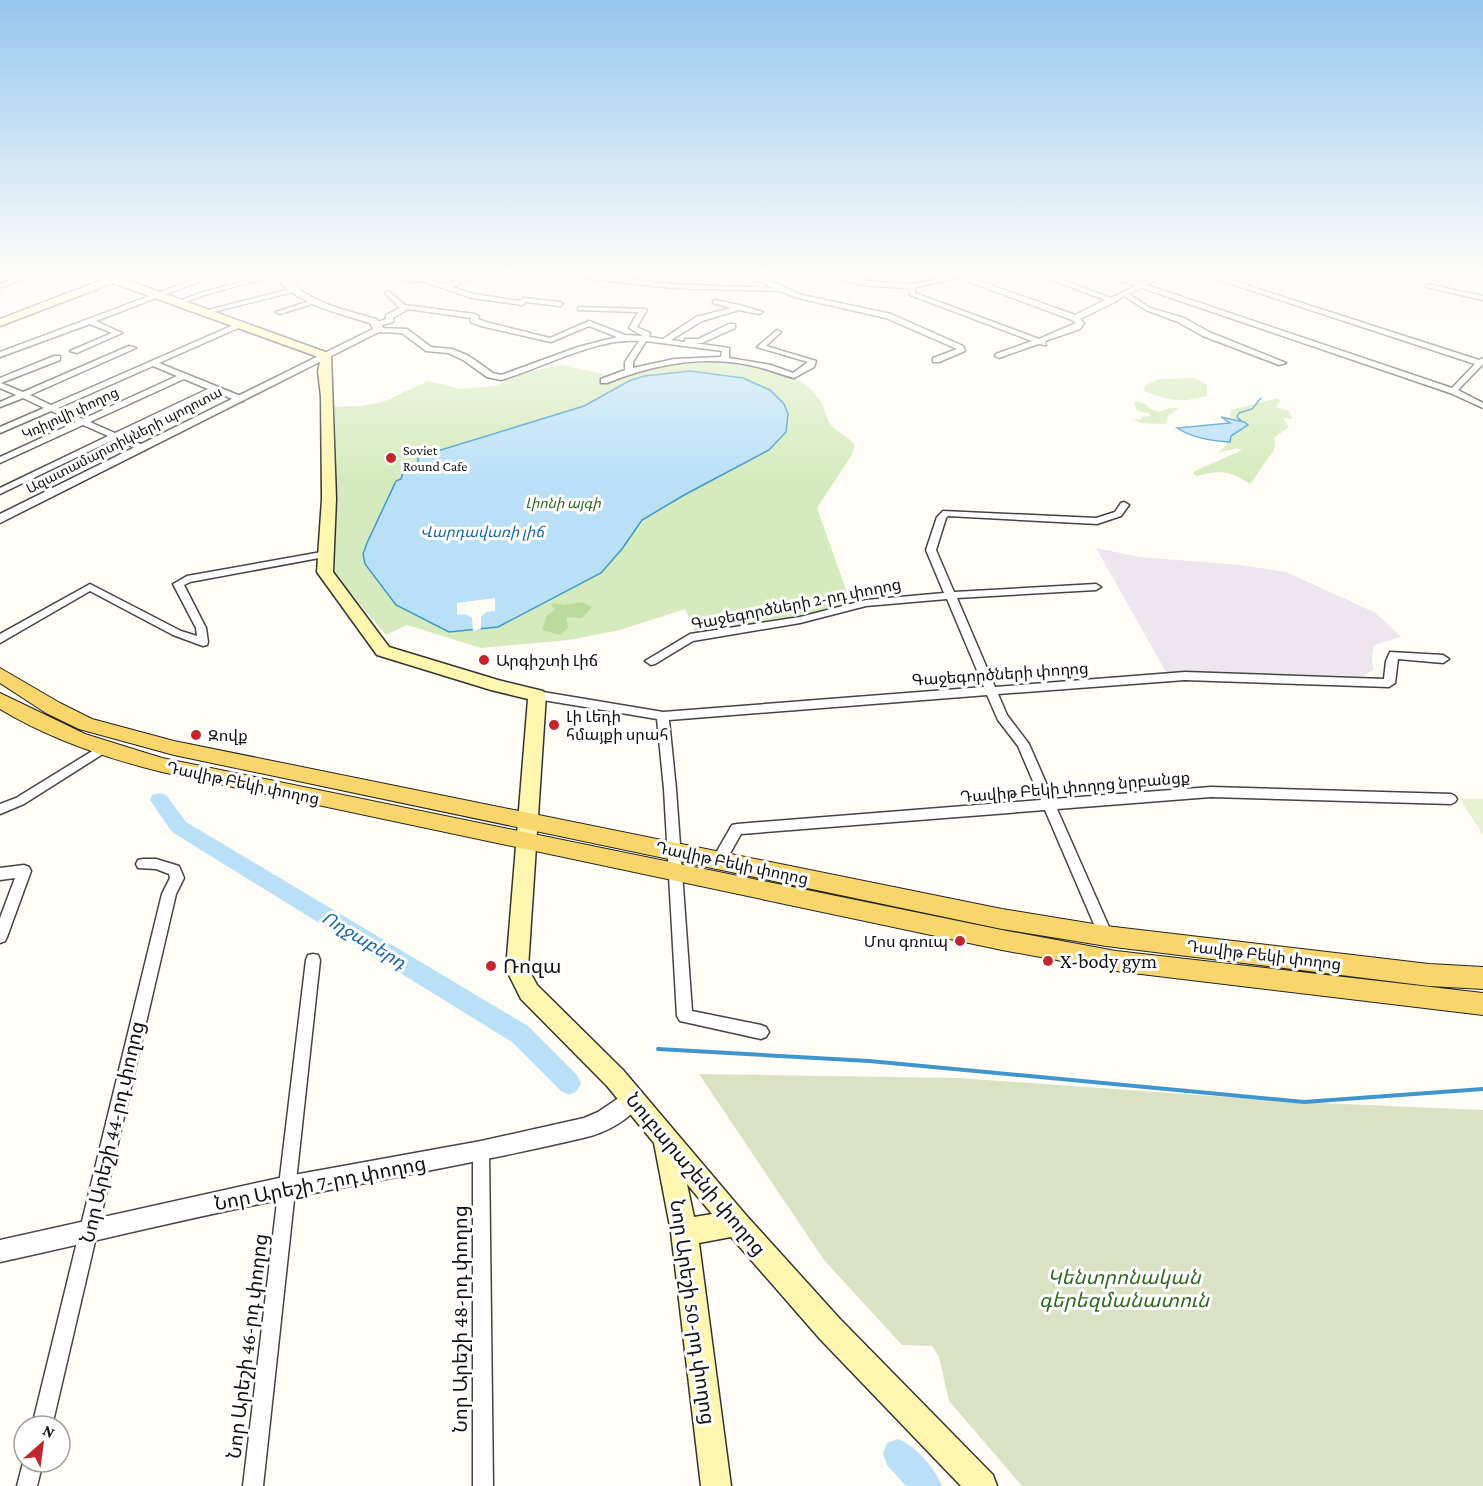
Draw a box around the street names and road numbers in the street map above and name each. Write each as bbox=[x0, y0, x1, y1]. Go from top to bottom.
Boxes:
street label: Ազատամարտիկների պողոտա bbox=[23, 383, 225, 497]
street label: Կռիլովի փողոց bbox=[19, 384, 121, 442]
street label: Գաջեգործների 2-րդ փողոց bbox=[689, 575, 903, 634]
street label: Գաջեգործների փողոց bbox=[911, 659, 1089, 690]
street label: Դավիթ Բեկի փողոց bbox=[165, 758, 321, 808]
street label: Դավիթ Բեկի փողոց նրբանցք bbox=[959, 768, 1191, 807]
street label: Դավիթ Բեկի փողոց bbox=[654, 838, 810, 888]
street label: Դավիթ Բեկի փողոց bbox=[1186, 937, 1342, 974]
street label: Նոր Արեշի 44-րդ փողոց bbox=[76, 1019, 149, 1245]
street label: Նուբարաշենի փողոց bbox=[621, 1088, 770, 1260]
street label: Նոր Արեշի 7-րդ փողոց bbox=[212, 1152, 428, 1215]
street label: Նոր Արեշի 50-րդ փողոց bbox=[665, 1198, 720, 1426]
street label: Նոր Արեշի 48-րդ փողոց bbox=[449, 1205, 472, 1433]
street label: Նոր Արեշի 46-րդ փողոց bbox=[222, 1232, 273, 1460]

